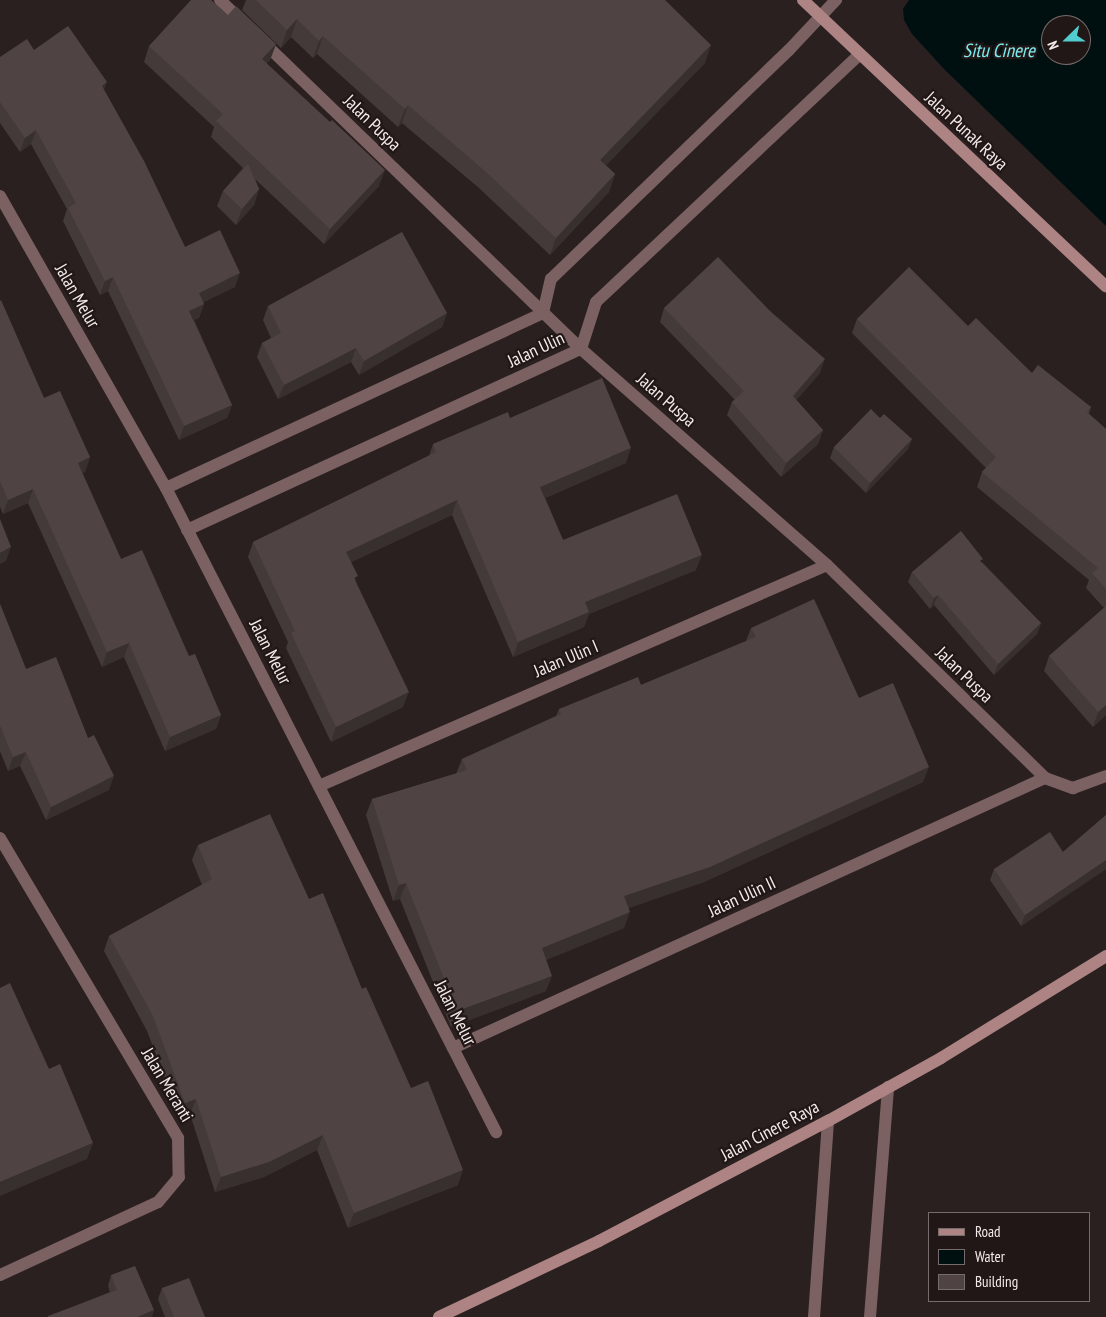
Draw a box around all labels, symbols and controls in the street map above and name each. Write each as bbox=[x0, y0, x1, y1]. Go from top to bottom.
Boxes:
north arrow bbox=[1041, 15, 1091, 65]
text: N bbox=[1043, 38, 1063, 52]
water label: Situ Cinere bbox=[963, 40, 1035, 62]
street label: Jalan Punak Raya bbox=[920, 87, 1012, 175]
street label: Jalan Puspa bbox=[339, 90, 405, 156]
street label: Jalan Melur bbox=[50, 260, 104, 332]
street label: Jalan Ulin bbox=[504, 328, 568, 372]
street label: Jalan Puspa bbox=[632, 368, 700, 432]
street label: Jalan Melur bbox=[244, 616, 296, 688]
street label: Jalan Ulin I bbox=[530, 636, 602, 682]
street label: Jalan Puspa bbox=[931, 642, 997, 708]
street label: Jalan Ulin II bbox=[705, 872, 779, 922]
street label: Jalan Melur bbox=[429, 977, 481, 1049]
street label: Jalan Meranti bbox=[137, 1044, 197, 1126]
street label: Jalan Cinere Raya bbox=[717, 1096, 823, 1166]
legend bbox=[928, 1212, 1091, 1302]
text: Road bbox=[975, 1222, 1001, 1241]
text: Water bbox=[975, 1247, 1005, 1266]
text: Building bbox=[975, 1272, 1018, 1291]

